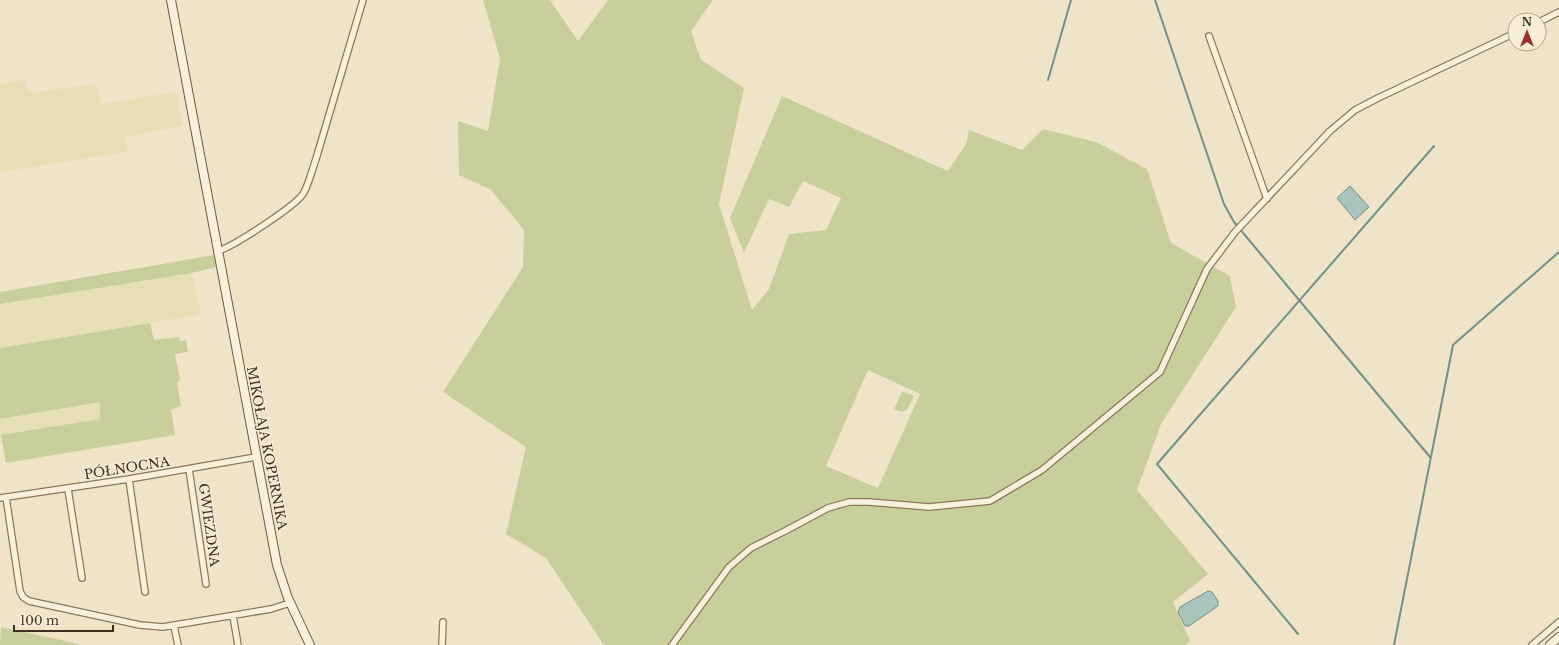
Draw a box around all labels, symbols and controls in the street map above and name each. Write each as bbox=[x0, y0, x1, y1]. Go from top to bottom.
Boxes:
north arrow bbox=[1507, 12, 1547, 52]
text: N bbox=[1522, 15, 1533, 29]
street label: MIKOŁAJA KOPERNIKA bbox=[243, 365, 291, 532]
street label: PÓŁNOCNA bbox=[83, 453, 172, 483]
street label: GWIEZDNA bbox=[195, 482, 223, 569]
scale bar bbox=[14, 607, 113, 633]
text: 100 m bbox=[20, 613, 59, 628]

